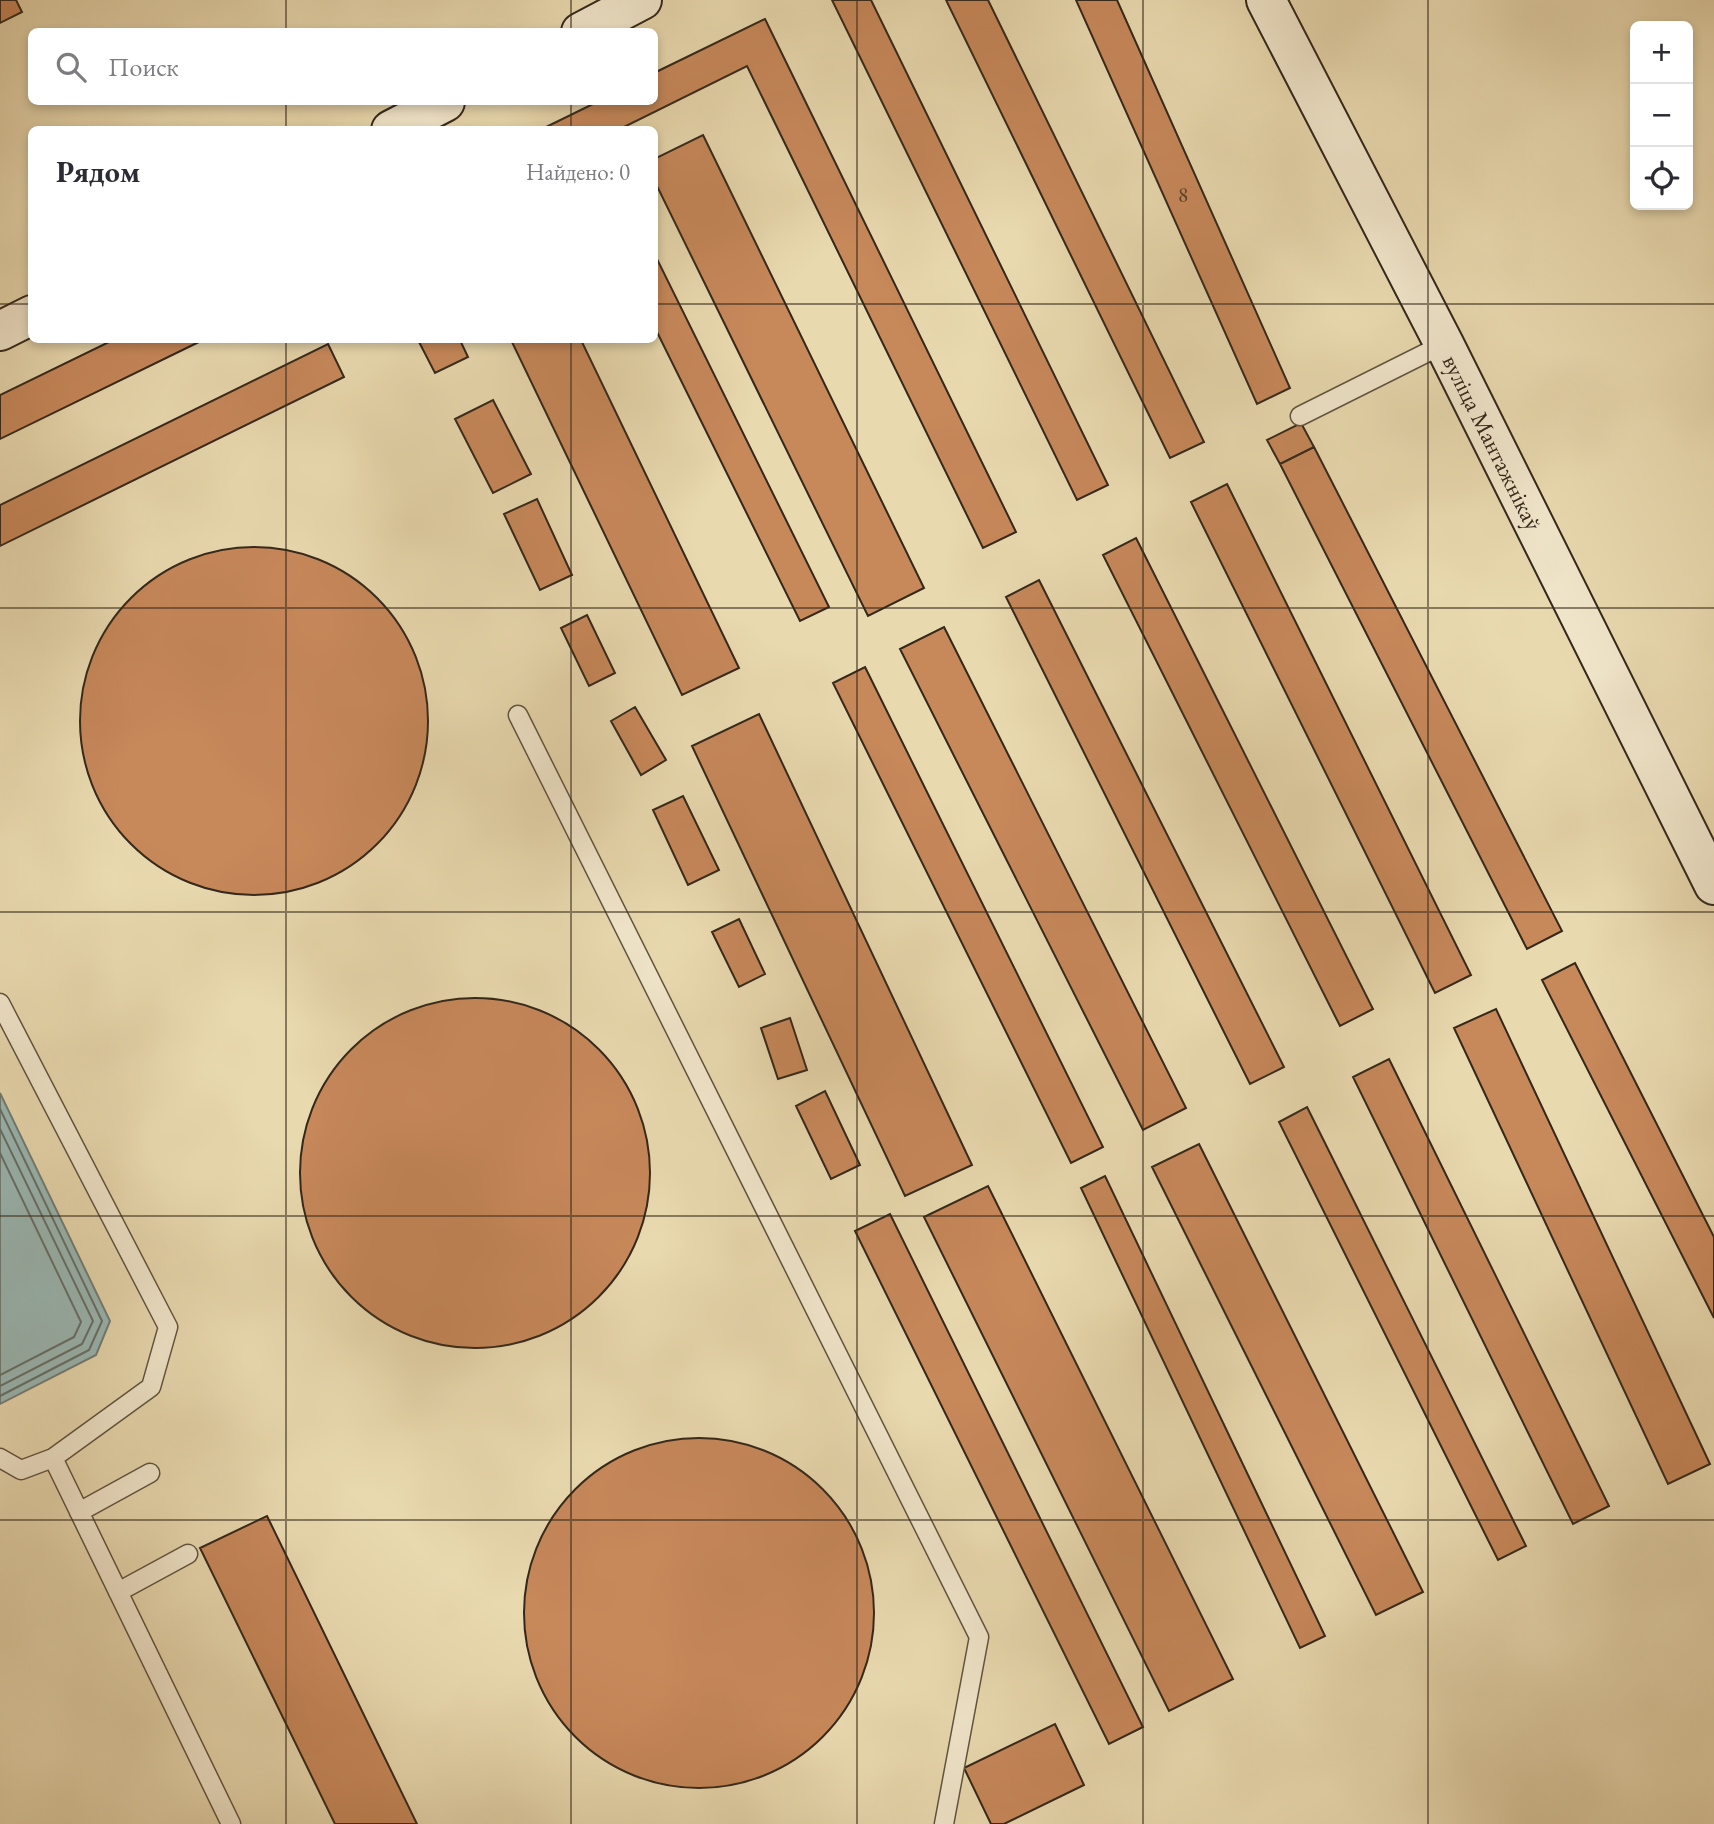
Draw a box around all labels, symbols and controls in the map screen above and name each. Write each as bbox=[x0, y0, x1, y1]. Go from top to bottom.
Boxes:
map controls bbox=[1630, 21, 1693, 210]
button: + bbox=[1630, 21, 1693, 84]
search box bbox=[28, 28, 658, 105]
icon: search bbox=[52, 48, 90, 86]
text: Поиск bbox=[108, 50, 179, 84]
button: − bbox=[1630, 84, 1693, 147]
button: locate bbox=[1630, 147, 1693, 210]
text: Рядом bbox=[56, 152, 140, 191]
text: Найдено: 0 bbox=[526, 157, 630, 187]
house number: 8 bbox=[1178, 181, 1188, 208]
street label: вуліца Мантажнікаў bbox=[1436, 349, 1550, 536]

